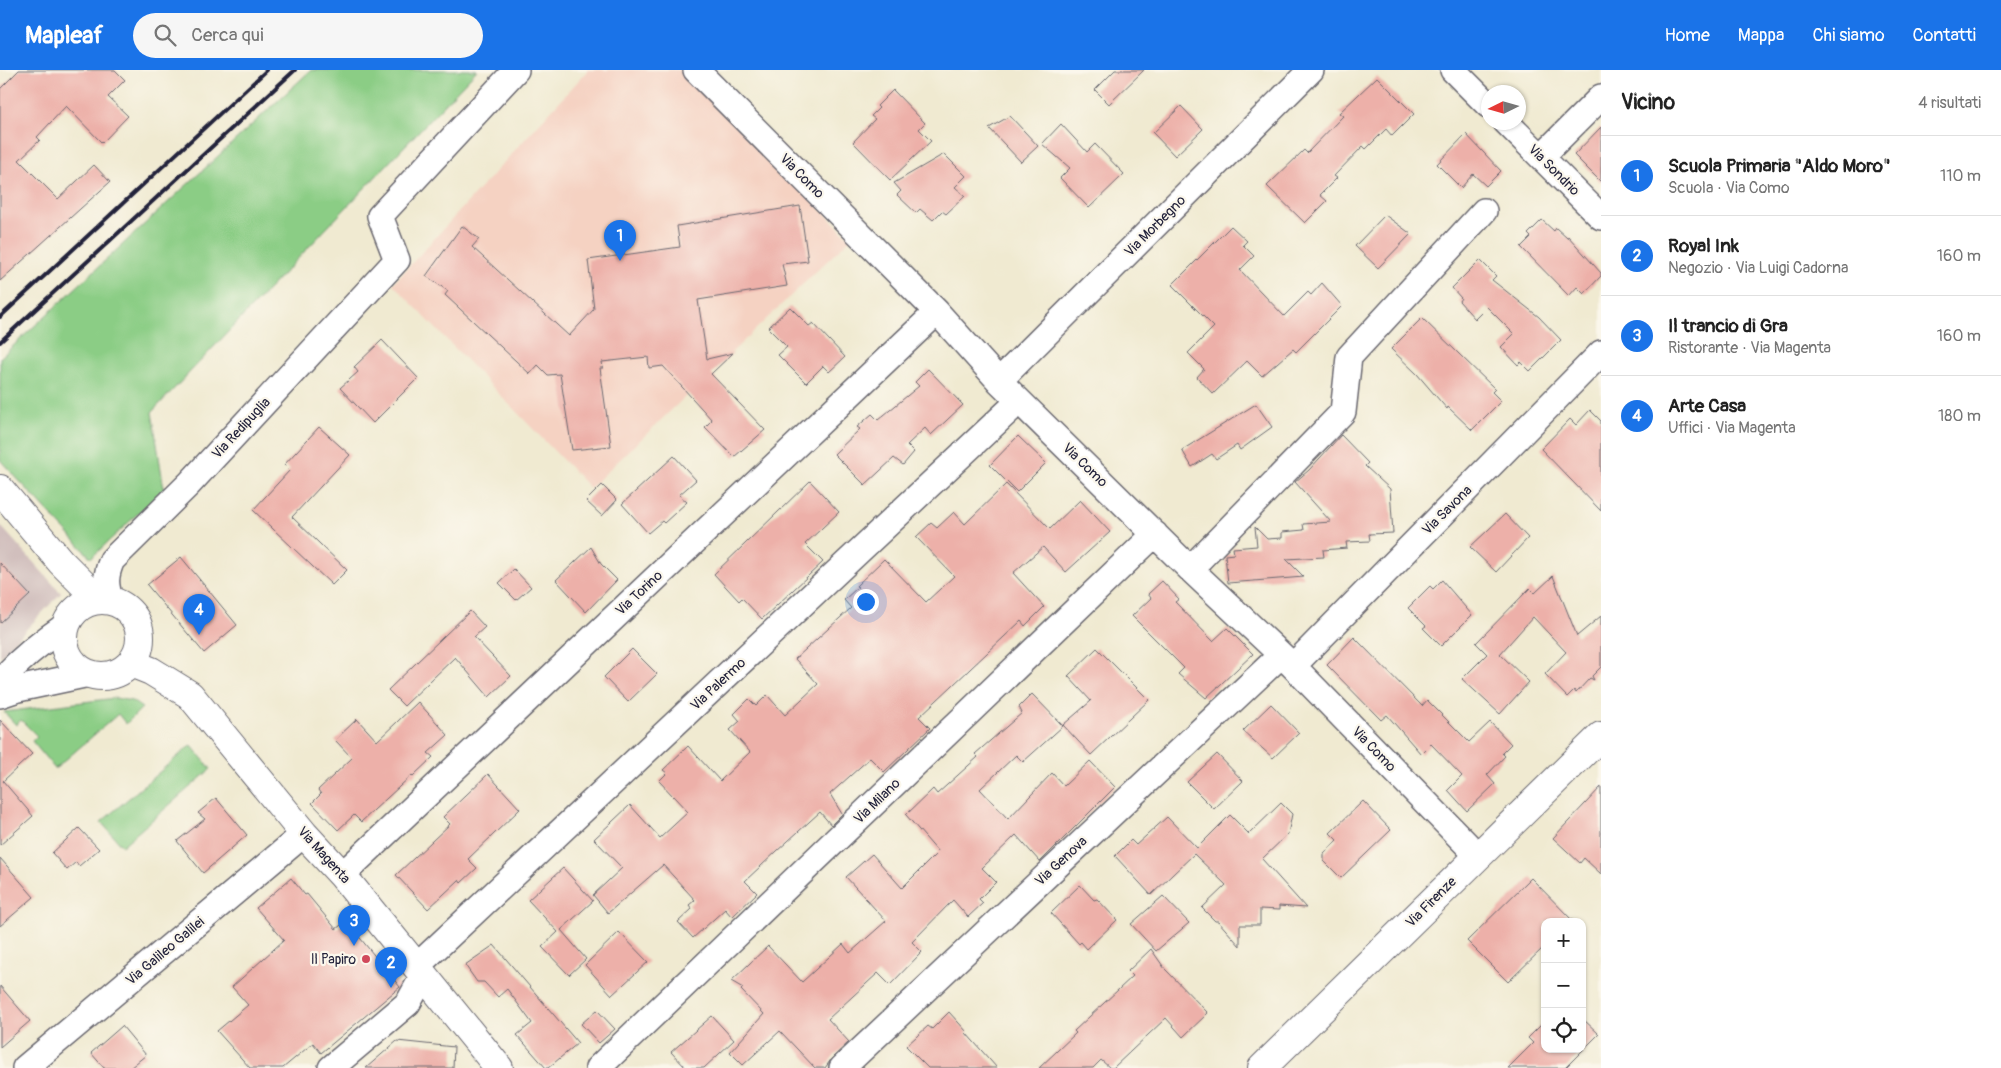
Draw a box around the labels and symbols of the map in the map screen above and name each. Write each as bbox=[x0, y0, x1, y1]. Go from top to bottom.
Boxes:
north arrow bbox=[1481, 85, 1526, 130]
street label: Via Sondrio bbox=[1525, 141, 1584, 200]
street label: Via Como bbox=[776, 150, 828, 202]
street label: Via Morbegno bbox=[1121, 192, 1189, 260]
pin: 1 bbox=[604, 220, 636, 261]
street label: Via Redipuglia bbox=[208, 394, 274, 462]
street label: Via Como bbox=[1059, 439, 1111, 491]
street label: Via Savona bbox=[1419, 482, 1475, 538]
street label: Via Torino bbox=[612, 567, 666, 619]
your location bbox=[853, 589, 879, 615]
pin: 4 bbox=[183, 594, 215, 635]
street label: Via Palermo bbox=[687, 654, 749, 714]
street label: Via Como bbox=[1348, 723, 1400, 775]
street label: Via Milano bbox=[850, 774, 904, 827]
street label: Via Magenta bbox=[294, 823, 354, 887]
street label: Via Genova bbox=[1031, 833, 1091, 889]
street label: Via Firenze bbox=[1402, 873, 1460, 931]
pin: 3 bbox=[338, 905, 370, 946]
street label: Via Galileo Galilei bbox=[122, 913, 208, 989]
pin: 2 bbox=[375, 947, 407, 988]
place label: Il Papiro bbox=[311, 951, 356, 968]
marker: Il Papiro bbox=[360, 953, 372, 965]

